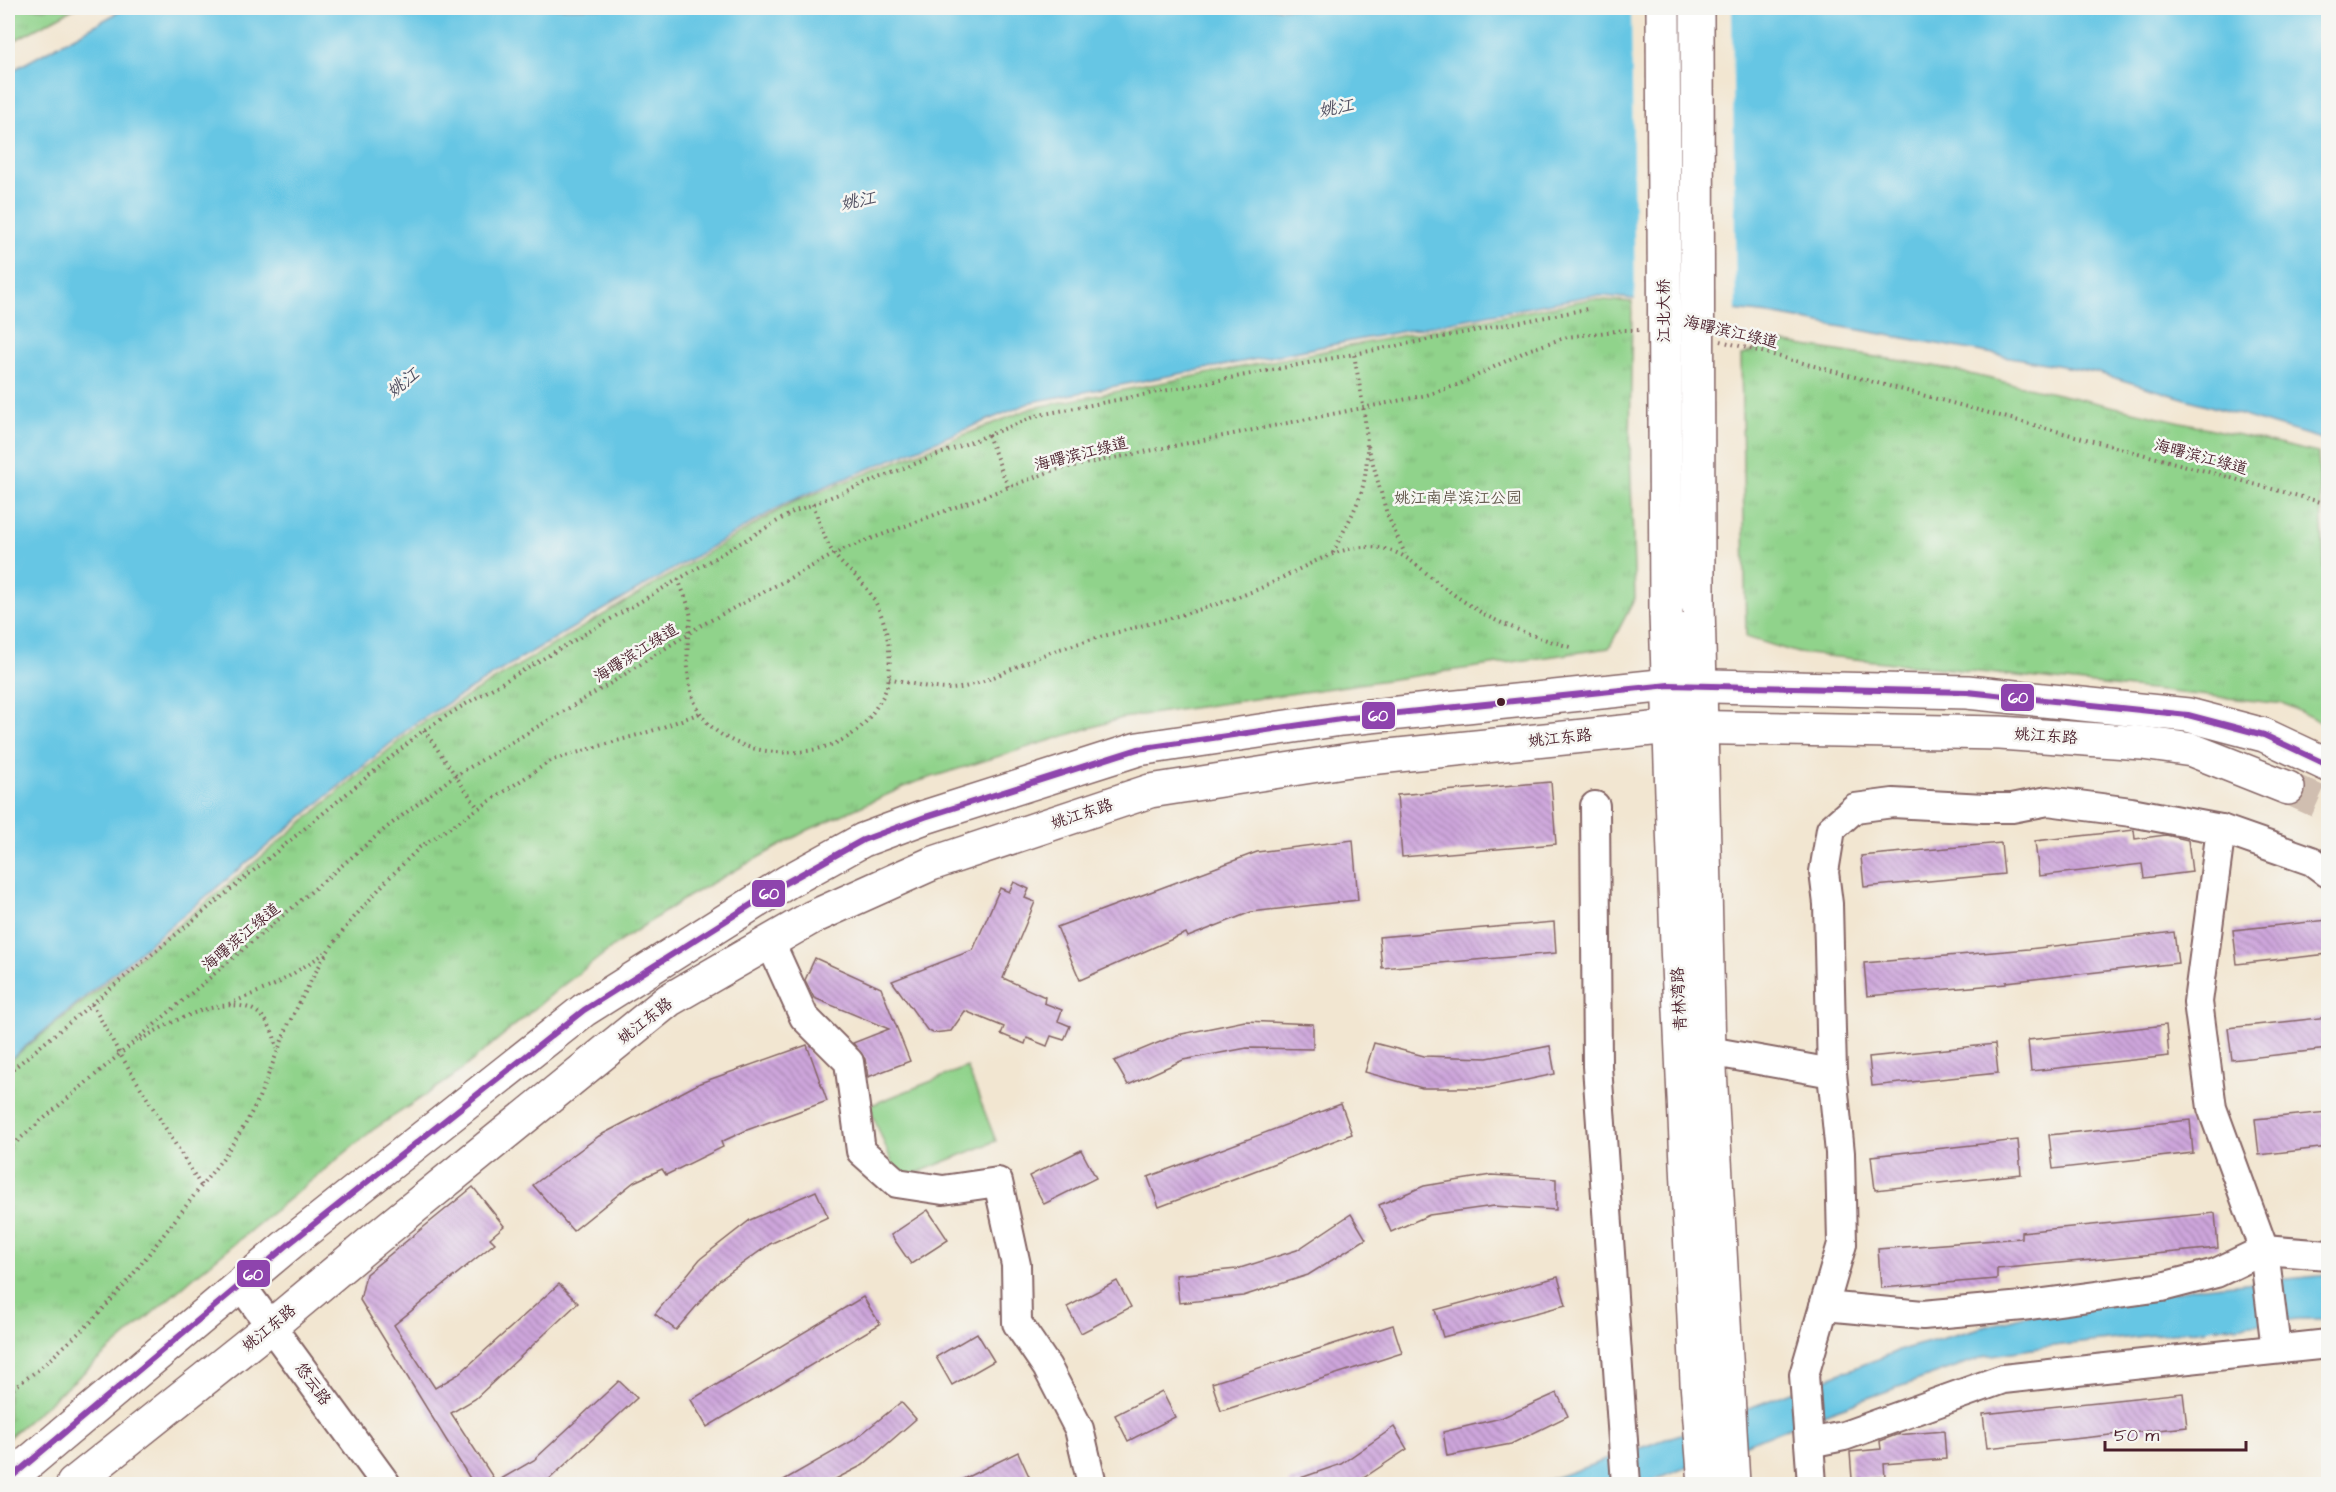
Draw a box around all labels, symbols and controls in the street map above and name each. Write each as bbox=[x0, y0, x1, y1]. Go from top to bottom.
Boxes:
water label: 姚江 bbox=[1316, 92, 1357, 124]
water label: 姚江 bbox=[838, 185, 879, 217]
street label: 江北大桥 bbox=[1653, 279, 1675, 343]
street label: 海曙滨江绿道 bbox=[1682, 310, 1780, 354]
water label: 姚江 bbox=[381, 361, 426, 404]
street label: 海曙滨江绿道 bbox=[1032, 432, 1130, 476]
street label: 海曙滨江绿道 bbox=[2152, 434, 2250, 480]
park label: 姚江南岸滨江公园 bbox=[1394, 487, 1522, 509]
street label: 海曙滨江绿道 bbox=[589, 618, 683, 688]
line badge: 60 bbox=[2000, 683, 2035, 712]
text: 60 bbox=[2008, 687, 2028, 709]
unlabelled marker bbox=[1495, 696, 1507, 708]
line badge: 60 bbox=[1361, 701, 1396, 730]
text: 60 bbox=[1368, 705, 1388, 727]
street label: 姚江东路 bbox=[2013, 723, 2079, 749]
street label: 姚江东路 bbox=[1527, 724, 1593, 752]
street label: 姚江东路 bbox=[1048, 794, 1116, 834]
line badge: 60 bbox=[751, 879, 786, 908]
text: 60 bbox=[759, 883, 779, 905]
street label: 海曙滨江绿道 bbox=[197, 898, 285, 976]
street label: 青林湾路 bbox=[1666, 966, 1692, 1032]
street label: 姚江东路 bbox=[613, 993, 677, 1049]
line badge: 60 bbox=[236, 1259, 271, 1288]
text: 60 bbox=[243, 1264, 263, 1286]
street label: 姚江东路 bbox=[237, 1299, 301, 1357]
street label: 悠云路 bbox=[290, 1358, 336, 1410]
scale bar bbox=[2105, 1414, 2246, 1452]
text: 50 m bbox=[2114, 1423, 2159, 1448]

